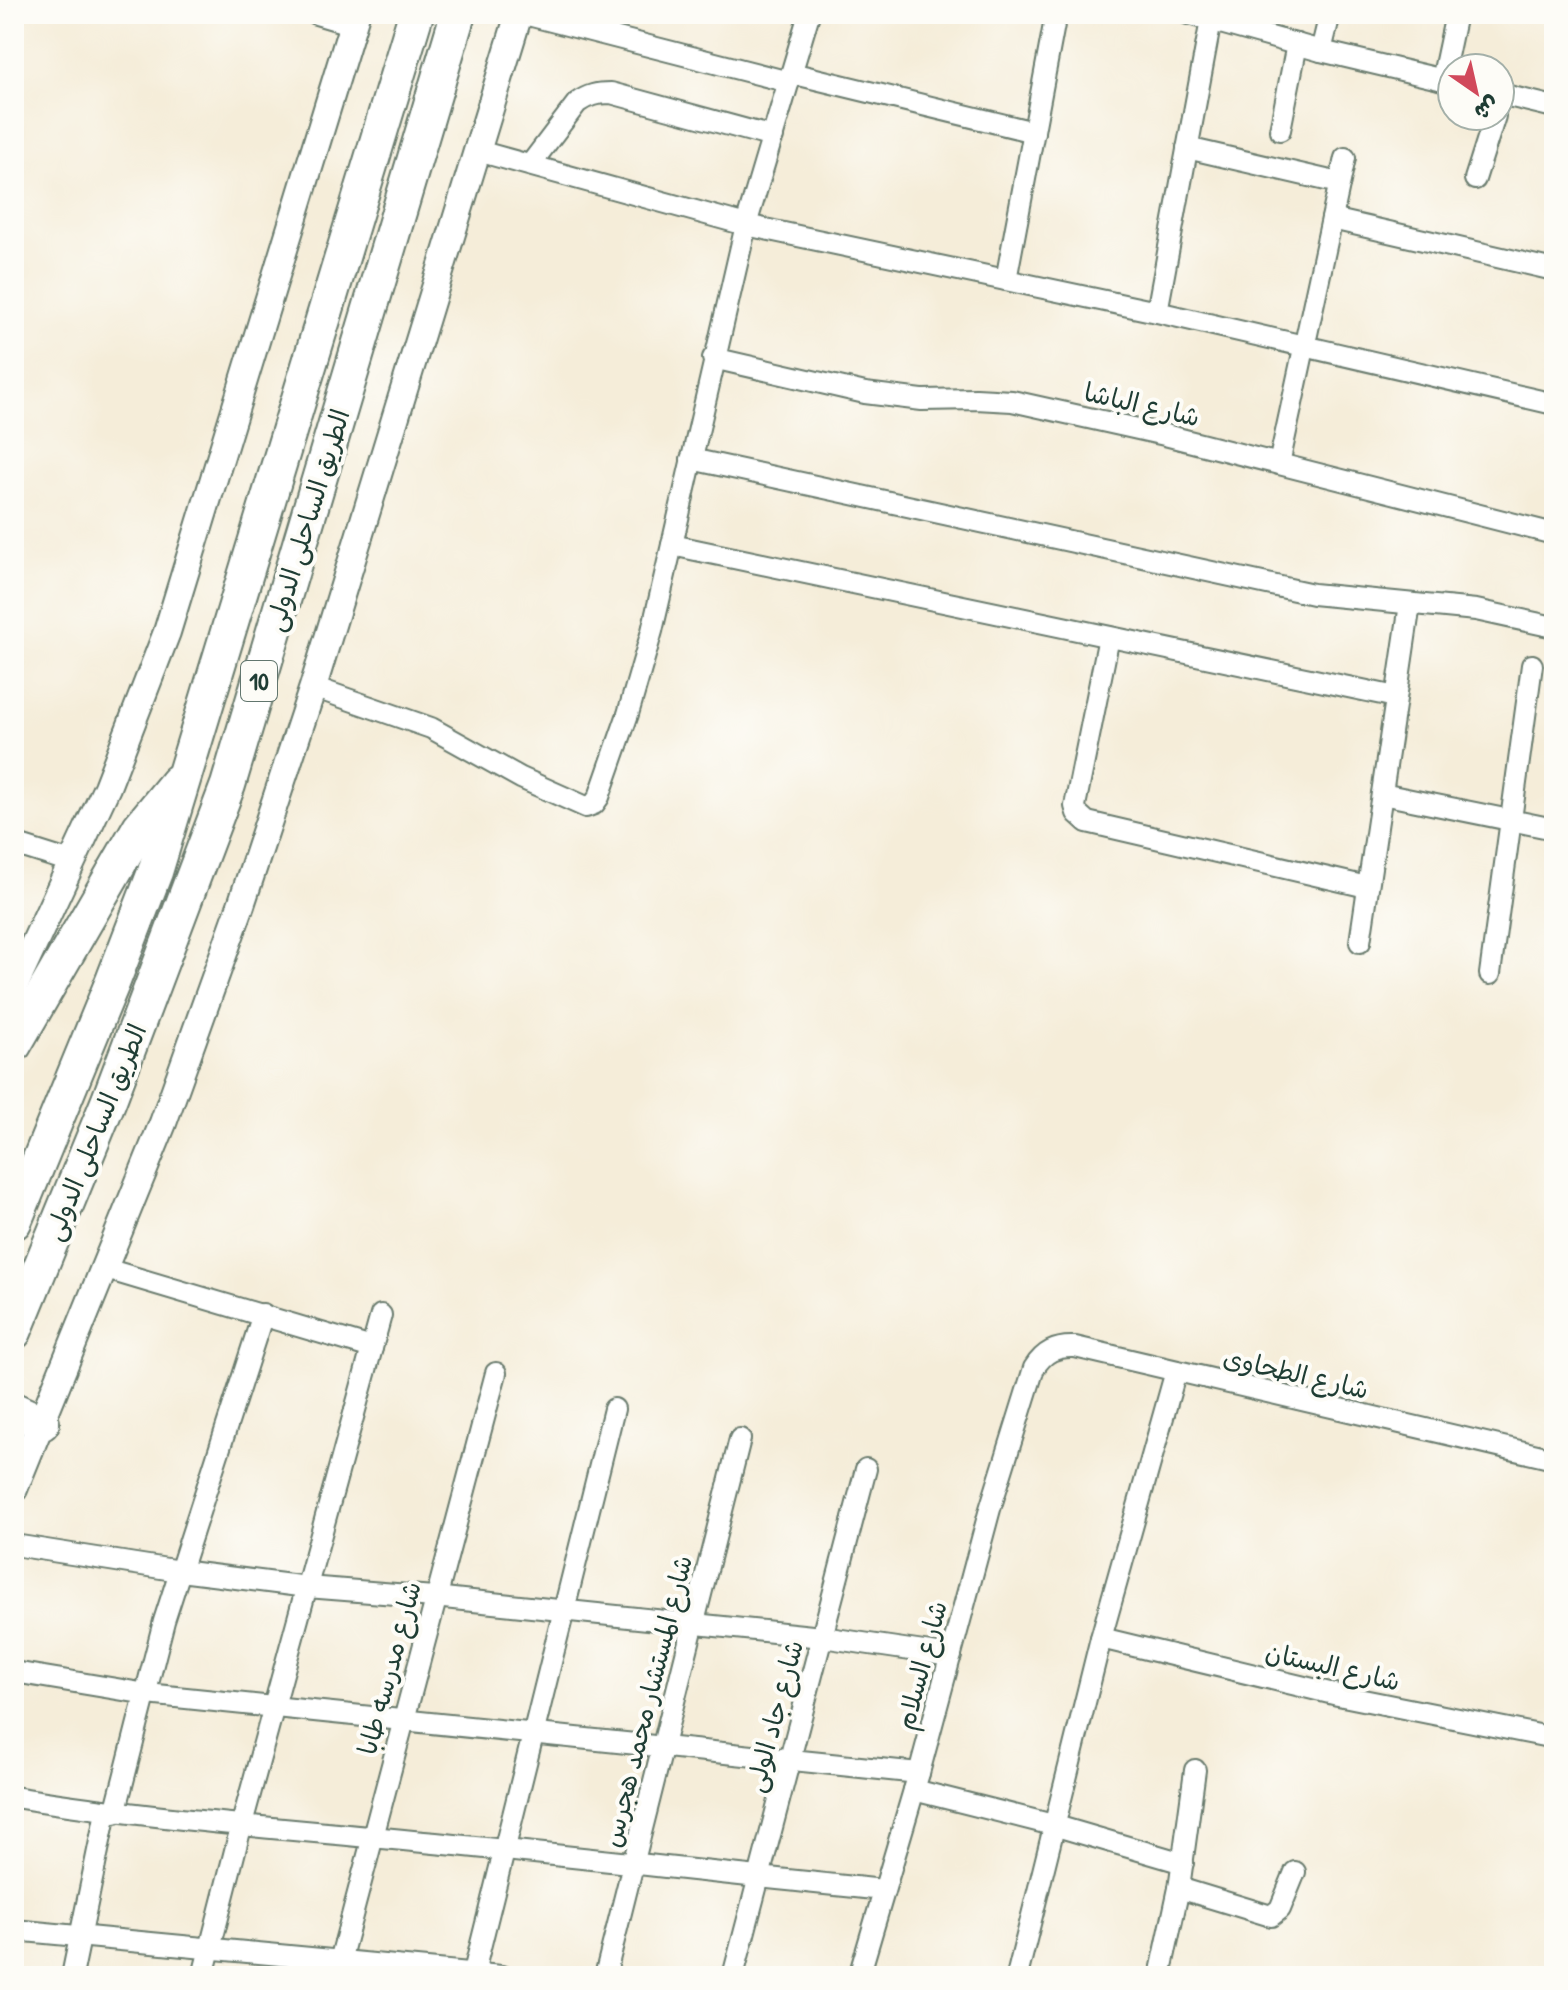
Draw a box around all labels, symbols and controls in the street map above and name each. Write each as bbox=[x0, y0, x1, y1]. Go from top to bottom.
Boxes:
north arrow bbox=[1436, 52, 1516, 132]
text: ش bbox=[1469, 89, 1506, 128]
street label: شارع الباشا bbox=[1080, 374, 1203, 435]
street label: الطريق الساحلى الدولى bbox=[257, 405, 357, 635]
road number: 10 bbox=[241, 661, 277, 701]
street label: الطريق الساحلى الدولى bbox=[36, 1019, 154, 1245]
street label: شارع الطحاوى bbox=[1220, 1339, 1372, 1408]
street label: شارع المستشار محمد هجرس bbox=[594, 1551, 701, 1851]
street label: شارع مدرسه طابا bbox=[349, 1577, 430, 1759]
street label: شارع السلام bbox=[887, 1597, 958, 1734]
street label: شارع البستان bbox=[1262, 1634, 1404, 1699]
street label: شارع جاد الولى bbox=[737, 1636, 812, 1796]

